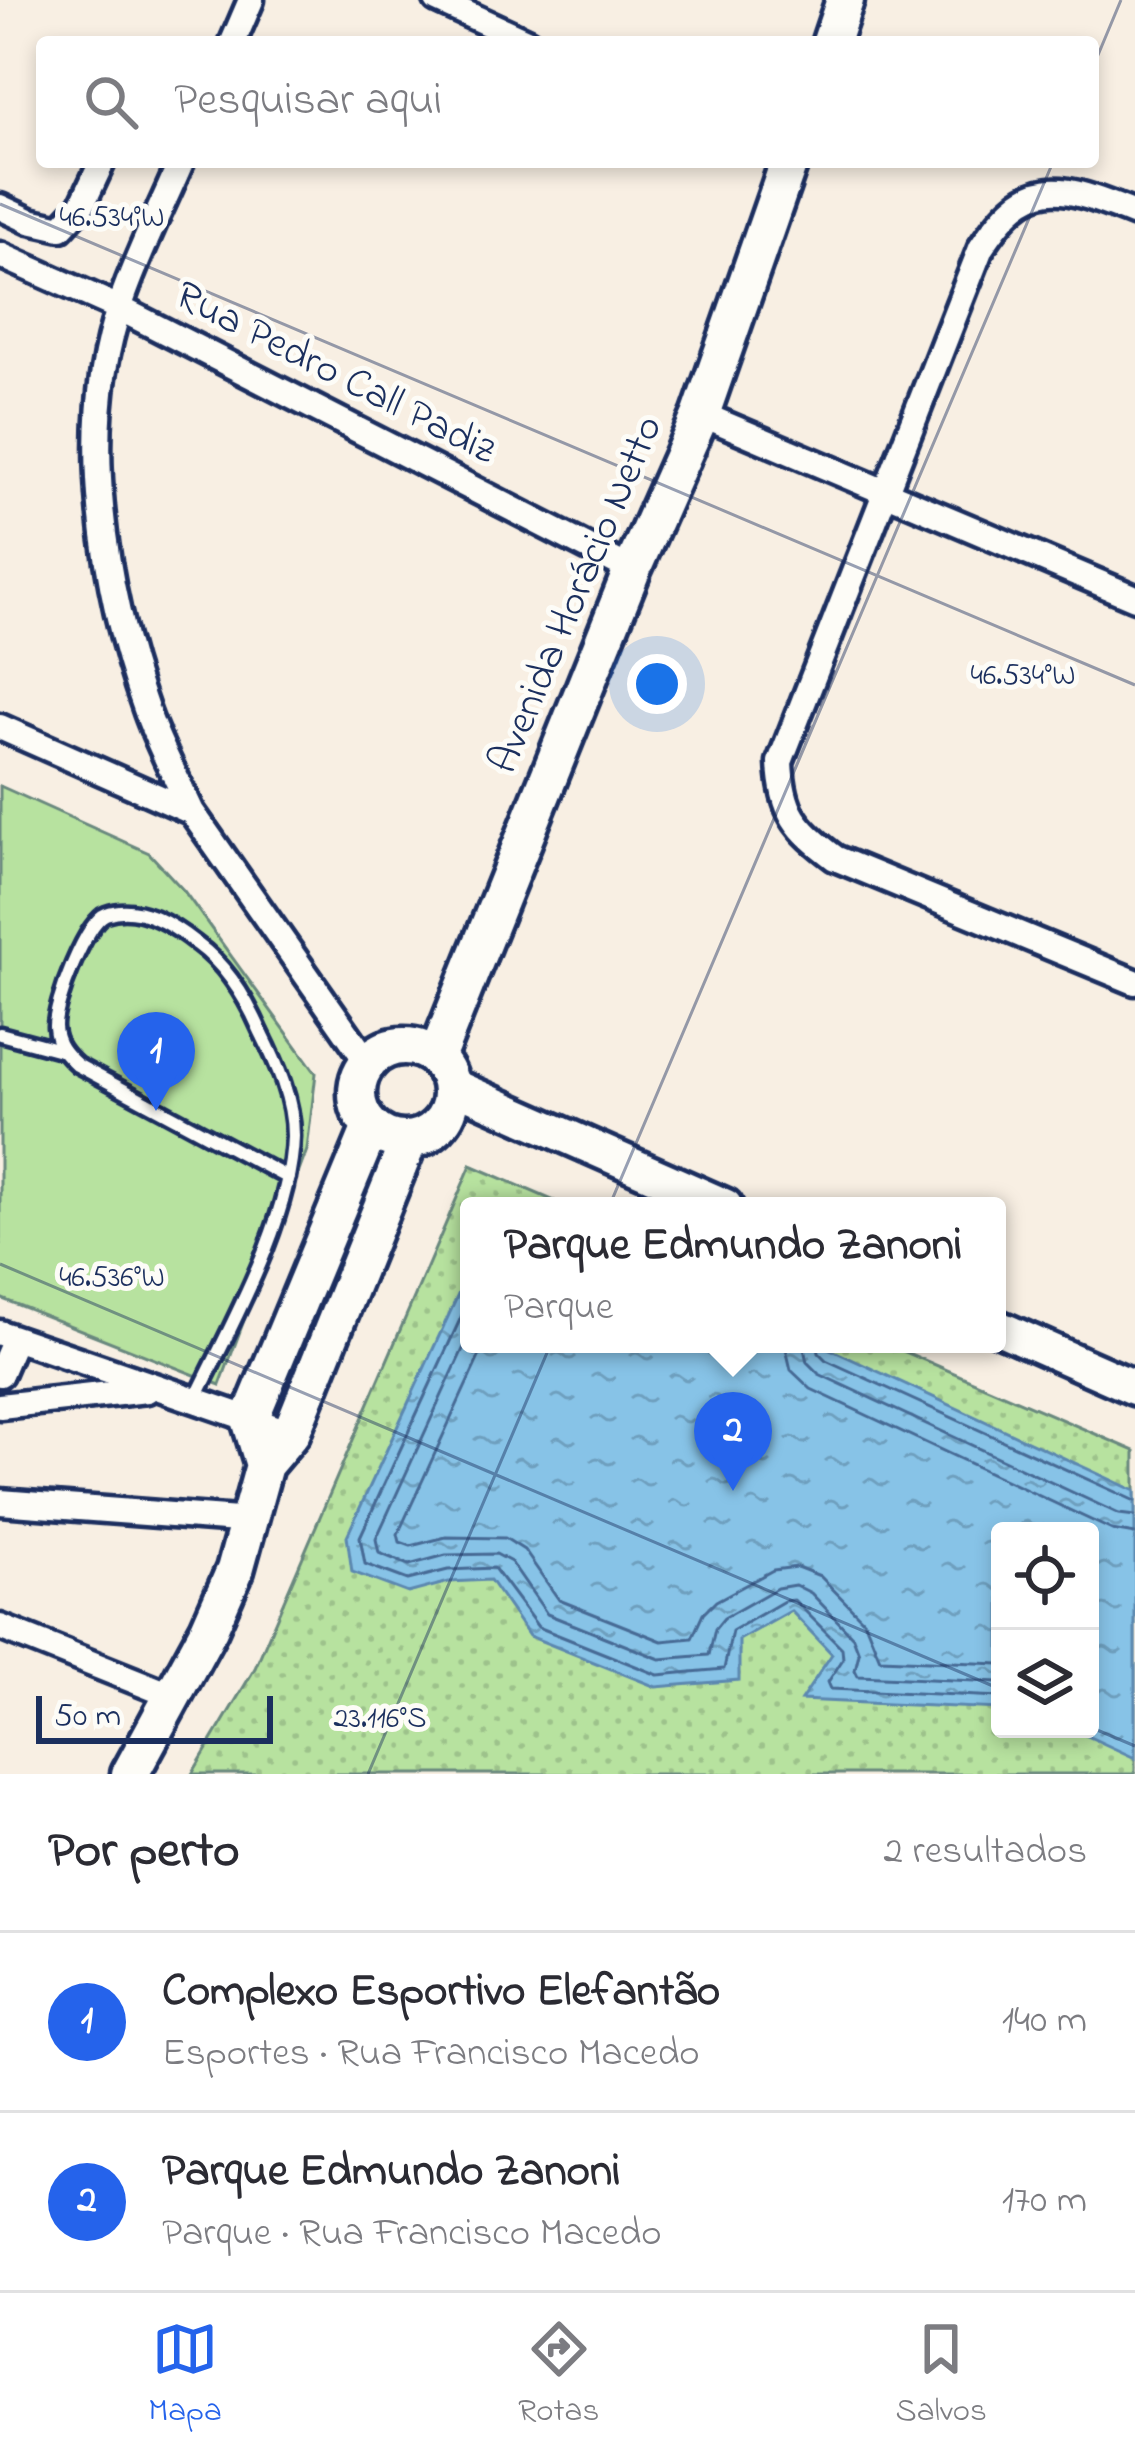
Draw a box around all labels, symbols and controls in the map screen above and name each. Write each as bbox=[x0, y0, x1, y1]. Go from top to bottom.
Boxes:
search box bbox=[36, 36, 1099, 168]
icon: search bbox=[78, 69, 144, 135]
text: Pesquisar aqui bbox=[174, 69, 442, 135]
text: 46.534°W bbox=[60, 197, 164, 241]
street label: Rua Pedro Call Padiz bbox=[164, 267, 507, 482]
street label: Avenida Horácio Netto bbox=[474, 407, 680, 783]
your location bbox=[627, 654, 687, 714]
text: 46.534°W bbox=[971, 655, 1075, 699]
pin: 1 bbox=[117, 1012, 195, 1111]
popup bbox=[460, 1197, 1006, 1353]
text: Parque Edmundo Zanoni bbox=[504, 1214, 962, 1280]
text: 46.536°W bbox=[59, 1257, 165, 1301]
text: Parque bbox=[504, 1280, 613, 1337]
pin: 2 bbox=[694, 1392, 772, 1491]
map controls bbox=[991, 1522, 1099, 1738]
button: locate bbox=[991, 1522, 1099, 1630]
button: layers bbox=[991, 1630, 1099, 1738]
scale bar bbox=[36, 1690, 273, 1743]
text: 50 m bbox=[54, 1693, 121, 1741]
text: 23.116°S bbox=[334, 1698, 427, 1742]
text: Por perto bbox=[48, 1815, 240, 1890]
text: 2 resultados bbox=[883, 1824, 1087, 1881]
text: Complexo Esportivo Elefantão bbox=[162, 1960, 720, 2026]
text: 1 bbox=[81, 1993, 93, 2050]
text: 140 m bbox=[1002, 1993, 1087, 2050]
text: Esportes · Rua Francisco Macedo bbox=[162, 2026, 700, 2083]
text: Parque Edmundo Zanoni bbox=[162, 2140, 620, 2206]
text: 2 bbox=[77, 2173, 97, 2230]
text: 170 m bbox=[1002, 2173, 1087, 2230]
text: Parque · Rua Francisco Macedo bbox=[162, 2206, 661, 2263]
tab: Mapa bbox=[148, 2316, 222, 2436]
tab: Rotas bbox=[518, 2316, 599, 2436]
tab: Salvos bbox=[896, 2316, 987, 2436]

